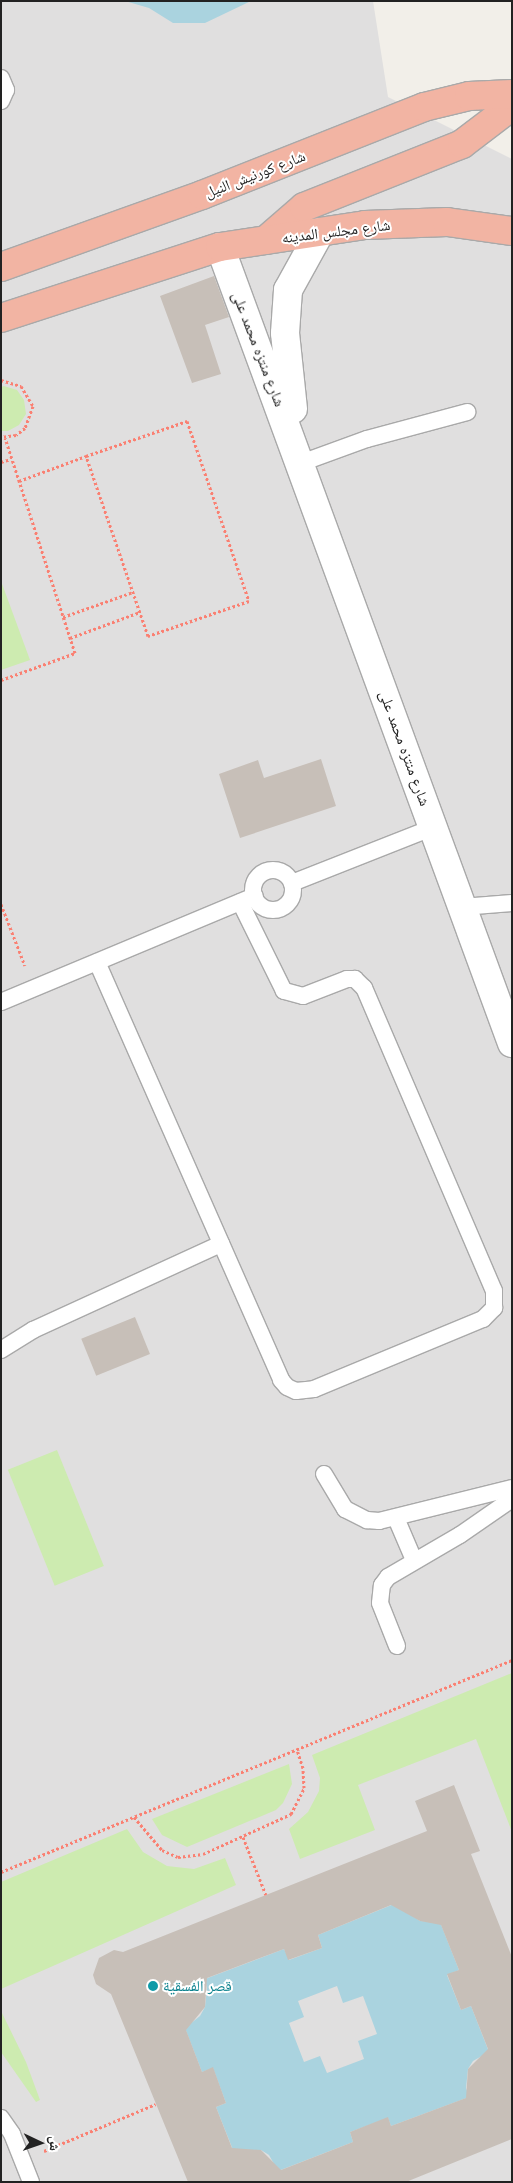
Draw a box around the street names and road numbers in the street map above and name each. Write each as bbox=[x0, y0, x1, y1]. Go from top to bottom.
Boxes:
street label: شارع كورنيش النيل bbox=[202, 147, 308, 201]
street label: شارع مجلس المدينه bbox=[281, 215, 391, 247]
street label: شارع منتزه محمد على bbox=[229, 289, 289, 409]
street label: شارع منتزه محمد على bbox=[376, 688, 434, 808]

